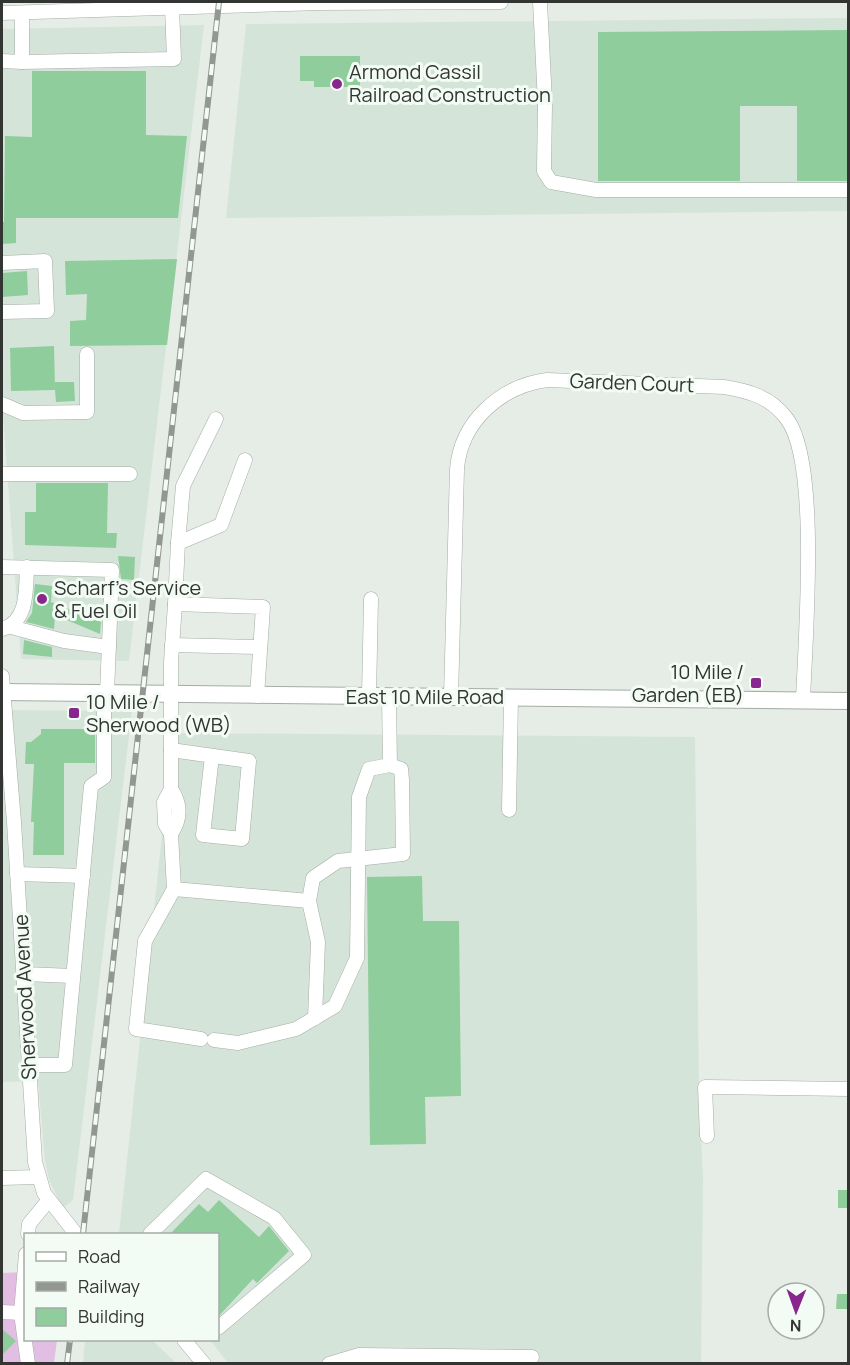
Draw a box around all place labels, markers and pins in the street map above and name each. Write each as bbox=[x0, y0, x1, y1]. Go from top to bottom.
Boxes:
place label: Armond Cassil Railroad Construction bbox=[349, 58, 551, 108]
marker: Armond Cassil Railroad Construction bbox=[330, 77, 344, 91]
place label: Scharf's Service & Fuel Oil bbox=[54, 574, 201, 624]
marker: Scharf's Service & Fuel Oil bbox=[35, 592, 49, 606]
place label: 10 Mile / Garden (EB) bbox=[632, 658, 744, 708]
marker: 10 Mile / Garden (EB) bbox=[749, 676, 763, 690]
place label: 10 Mile / Sherwood (WB) bbox=[86, 688, 232, 738]
marker: 10 Mile / Sherwood (WB) bbox=[67, 706, 81, 720]

